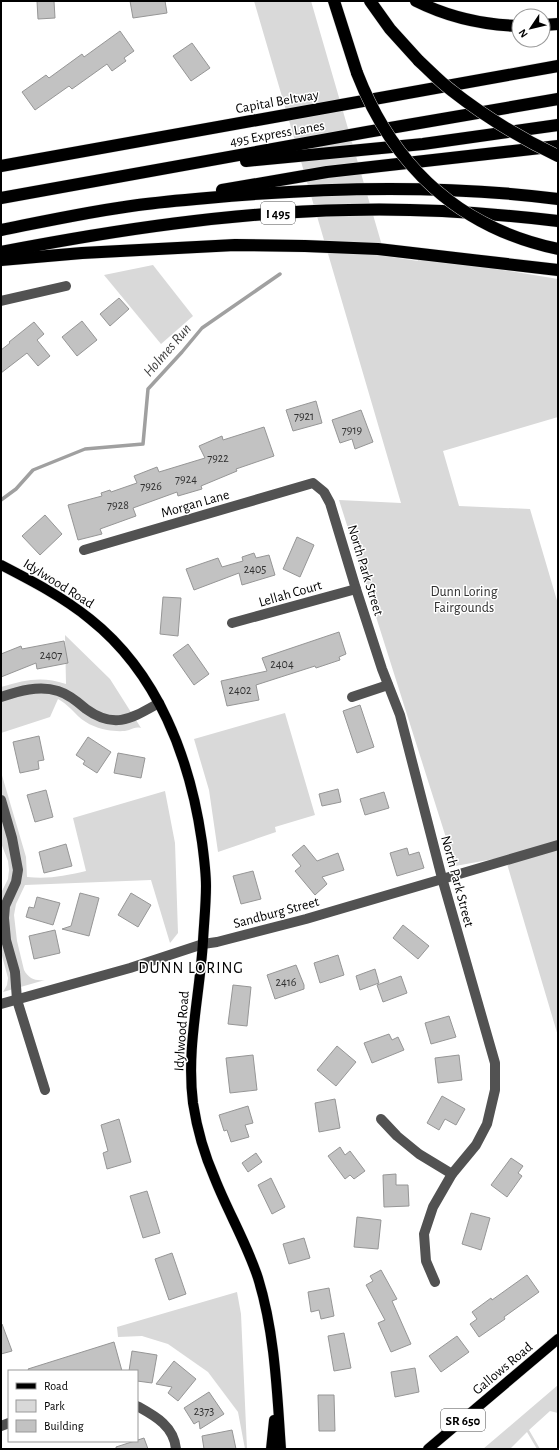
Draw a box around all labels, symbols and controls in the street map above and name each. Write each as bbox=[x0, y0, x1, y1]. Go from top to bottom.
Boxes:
north arrow bbox=[511, 8, 551, 48]
text: N bbox=[517, 27, 530, 40]
street label: Capital Beltway bbox=[234, 88, 320, 116]
street label: 495 Express Lanes bbox=[229, 119, 326, 149]
road number: I 495 bbox=[261, 202, 295, 224]
water label: Holmes Run bbox=[141, 321, 194, 380]
house number: 7921 bbox=[294, 410, 314, 422]
house number: 7919 bbox=[342, 424, 363, 436]
house number: 7922 bbox=[207, 452, 229, 464]
house number: 7924 bbox=[175, 473, 197, 485]
house number: 7926 bbox=[140, 480, 162, 492]
street label: Morgan Lane bbox=[160, 488, 231, 520]
house number: 7928 bbox=[107, 499, 129, 511]
street label: North Park Street bbox=[345, 523, 386, 618]
street label: Idylwood Road bbox=[21, 557, 96, 611]
house number: 2405 bbox=[244, 563, 266, 575]
street label: Lellah Court bbox=[257, 578, 324, 610]
park label: Dunn Loring Fairgounds bbox=[431, 585, 498, 615]
house number: 2407 bbox=[40, 649, 62, 661]
house number: 2404 bbox=[270, 658, 294, 670]
house number: 2402 bbox=[228, 684, 252, 696]
street label: North Park Street bbox=[438, 834, 476, 929]
street label: Sandburg Street bbox=[232, 895, 321, 931]
district label: DUNN LORING bbox=[138, 960, 244, 976]
house number: 2416 bbox=[275, 976, 297, 988]
street label: Idylwood Road bbox=[172, 990, 192, 1072]
street label: Gallows Road bbox=[470, 1340, 535, 1398]
legend bbox=[8, 1370, 138, 1442]
text: Road bbox=[44, 1380, 68, 1392]
text: Park bbox=[44, 1400, 65, 1412]
house number: 2373 bbox=[194, 1405, 214, 1417]
road number: SR 650 bbox=[441, 1409, 485, 1431]
text: Building bbox=[44, 1420, 84, 1432]

